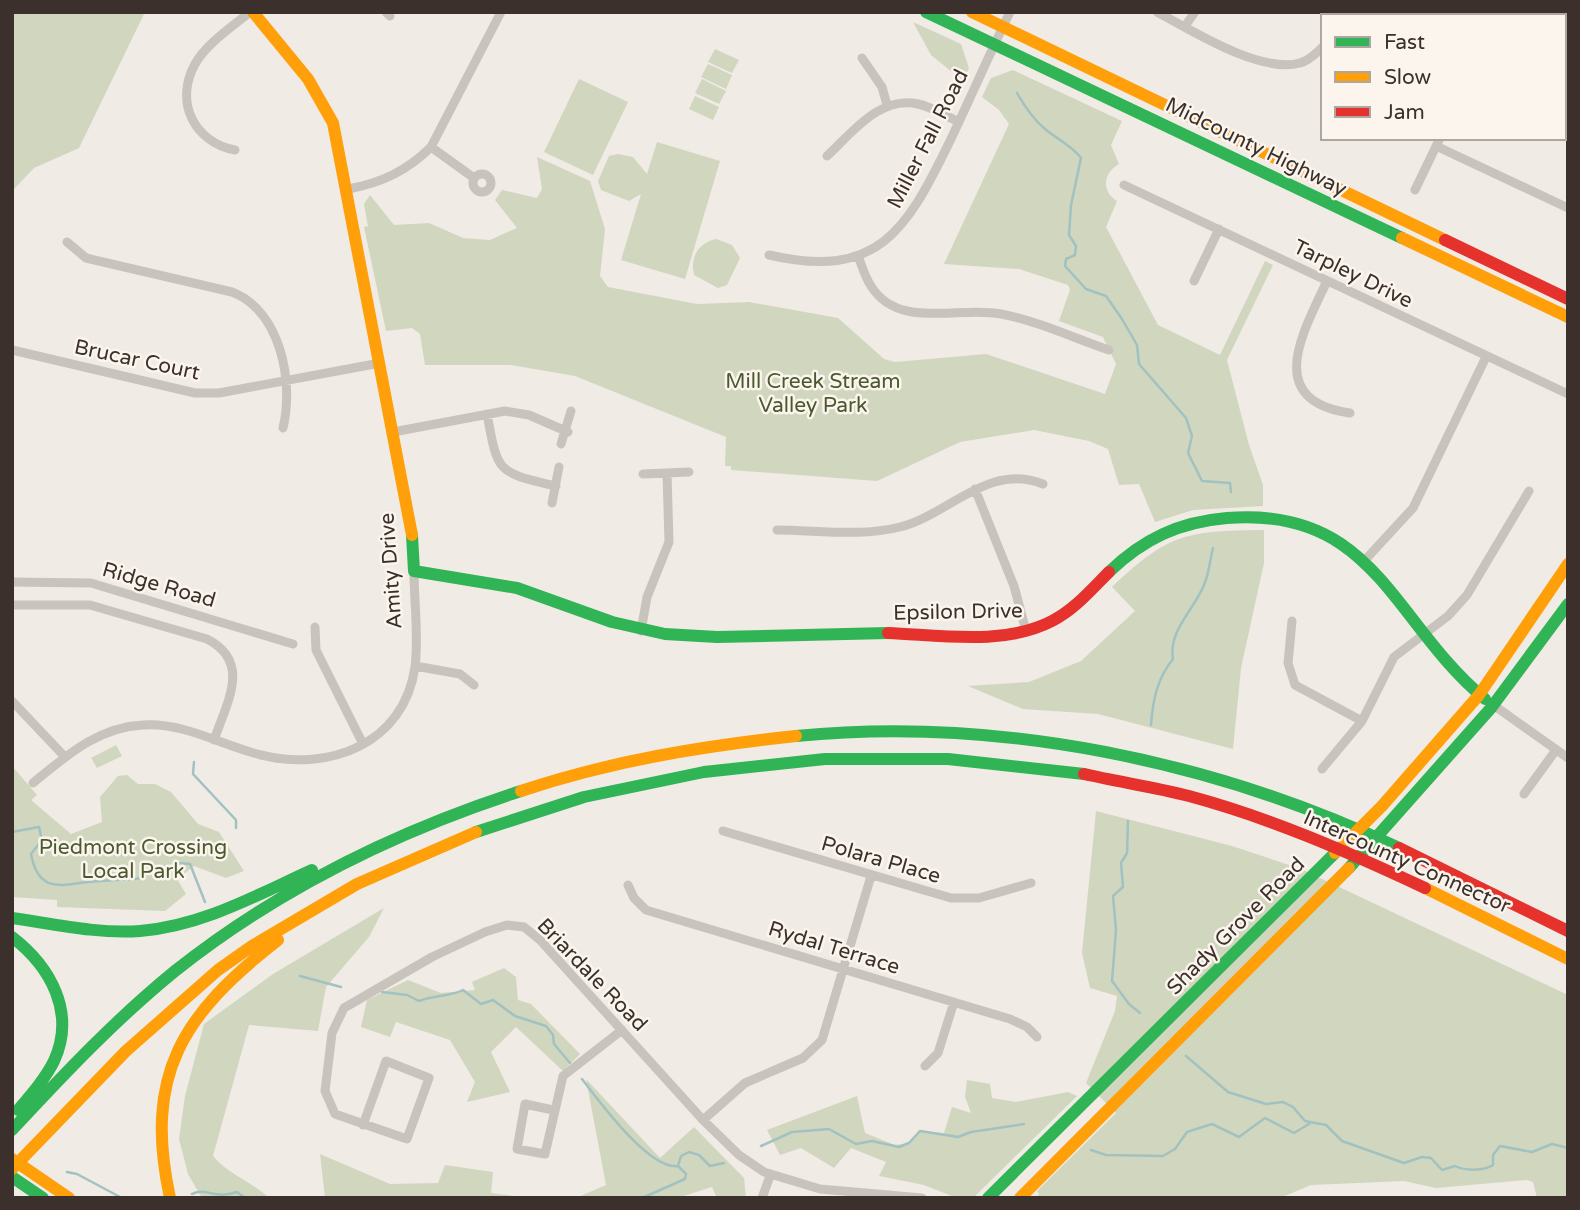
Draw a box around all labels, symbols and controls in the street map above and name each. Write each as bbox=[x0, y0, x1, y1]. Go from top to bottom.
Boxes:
legend bbox=[1321, 14, 1566, 140]
text: Fast bbox=[1384, 30, 1425, 55]
street label: Miller Fall Road bbox=[882, 65, 974, 213]
text: Slow bbox=[1384, 65, 1432, 90]
street label: Midcounty Highway bbox=[1161, 92, 1351, 202]
text: Jam bbox=[1384, 100, 1425, 125]
street label: Tarpley Drive bbox=[1289, 234, 1417, 314]
street label: Brucar Court bbox=[72, 335, 202, 385]
park label: Mill Creek Stream Valley Park bbox=[725, 369, 901, 418]
street label: Amity Drive bbox=[374, 512, 408, 630]
street label: Ridge Road bbox=[99, 557, 219, 613]
street label: Epsilon Drive bbox=[893, 598, 1023, 626]
street label: Intercounty Connector bbox=[1300, 805, 1514, 919]
street label: Polara Place bbox=[818, 831, 944, 889]
park label: Piedmont Crossing Local Park bbox=[39, 835, 227, 884]
street label: Shady Grove Road bbox=[1162, 852, 1310, 1000]
street label: Briardale Road bbox=[532, 913, 652, 1037]
street label: Rydal Terrace bbox=[765, 916, 903, 980]

